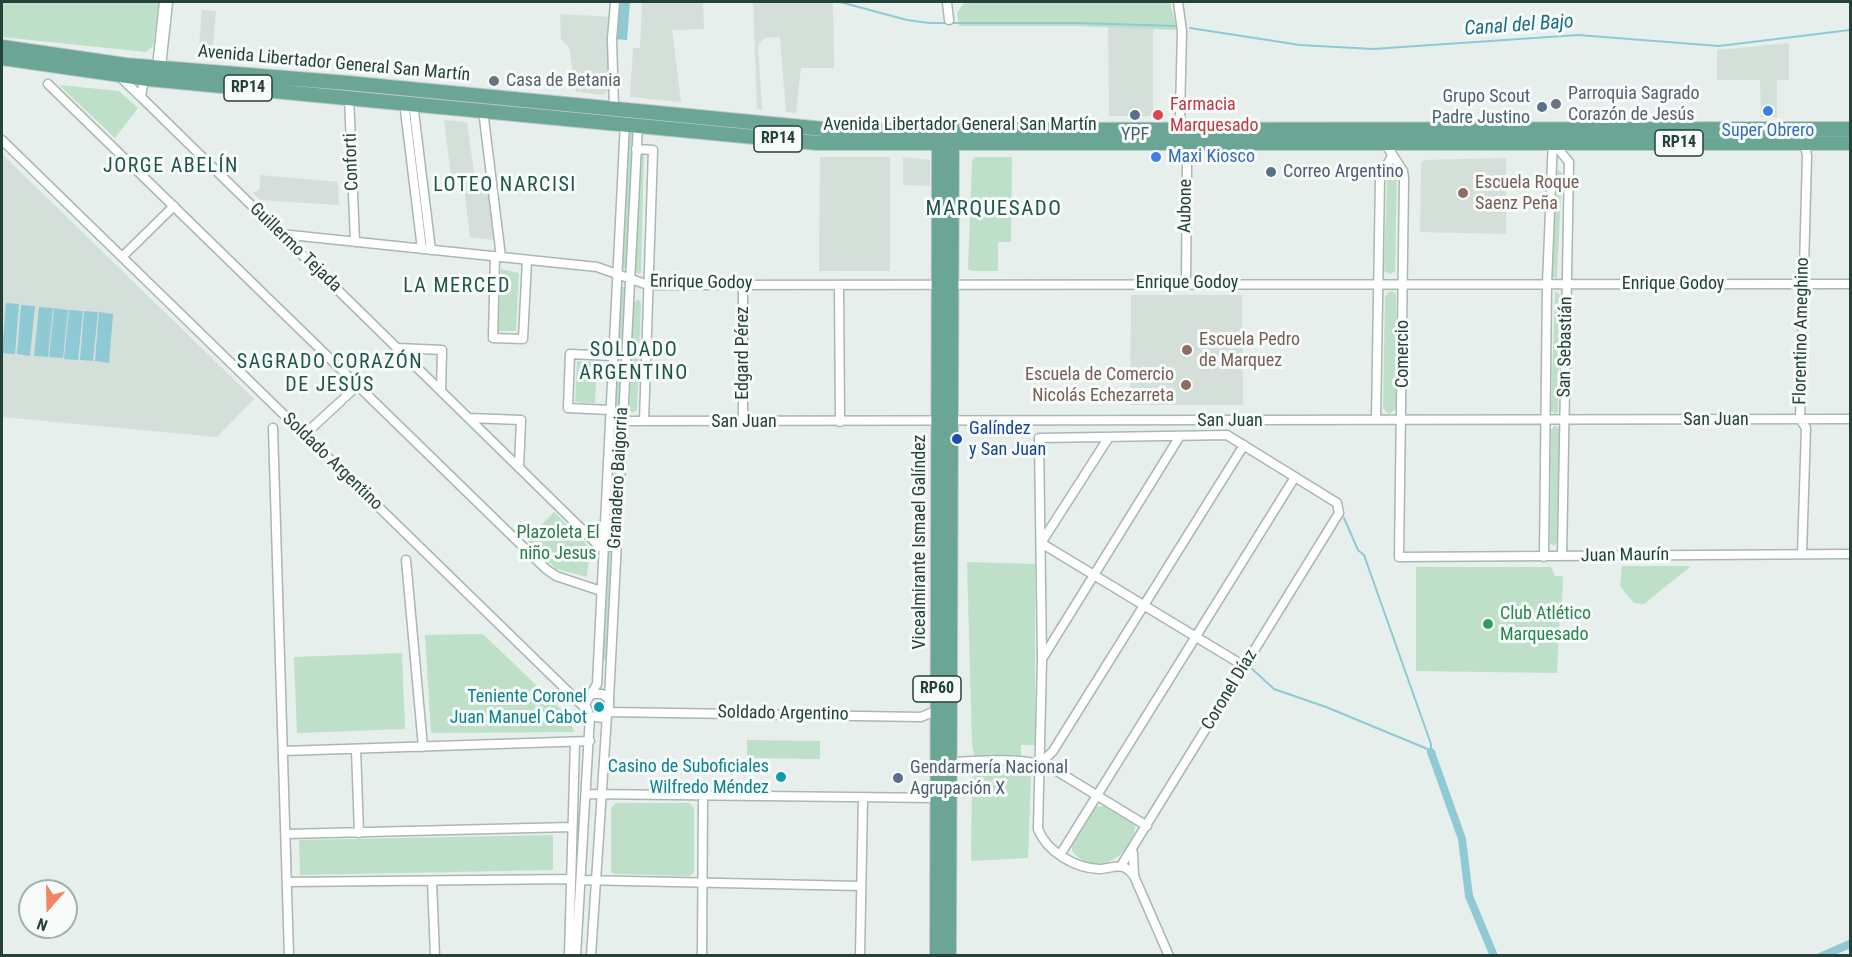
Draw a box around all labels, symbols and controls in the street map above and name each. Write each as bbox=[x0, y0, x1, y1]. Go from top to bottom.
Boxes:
water label: Canal del Bajo bbox=[1463, 10, 1575, 42]
street label: Avenida Libertador General San Martín bbox=[197, 41, 471, 87]
place label: Casa de Betania bbox=[506, 70, 621, 92]
marker: Casa de Betania bbox=[487, 74, 501, 88]
road number: RP14 bbox=[224, 75, 272, 101]
place label: Parroquia Sagrado Corazón de Jesús bbox=[1568, 83, 1699, 125]
place label: Grupo Scout Padre Justino bbox=[1432, 86, 1530, 128]
place label: Farmacia Marquesado bbox=[1170, 94, 1258, 136]
marker: Parroquia Sagrado Corazón de Jesús bbox=[1549, 97, 1563, 111]
marker: Grupo Scout Padre Justino bbox=[1535, 100, 1549, 114]
marker: Super Obrero bbox=[1761, 104, 1775, 118]
marker: YPF bbox=[1128, 108, 1142, 122]
marker: Farmacia Marquesado bbox=[1151, 108, 1165, 122]
street label: Avenida Libertador General San Martín bbox=[823, 114, 1097, 136]
place label: Super Obrero bbox=[1722, 120, 1814, 142]
place label: YPF bbox=[1121, 124, 1149, 146]
road number: RP14 bbox=[754, 126, 802, 152]
road number: RP14 bbox=[1655, 130, 1703, 156]
street label: Conforti bbox=[340, 133, 364, 191]
place label: Maxi Kiosco bbox=[1168, 146, 1255, 168]
marker: Maxi Kiosco bbox=[1149, 150, 1163, 164]
district label: JORGE ABELÍN bbox=[103, 155, 239, 179]
place label: Correo Argentino bbox=[1283, 161, 1404, 183]
marker: Correo Argentino bbox=[1264, 165, 1278, 179]
place label: Escuela Roque Saenz Peña bbox=[1475, 172, 1579, 214]
district label: LOTEO NARCISI bbox=[433, 174, 577, 198]
street label: Aubone bbox=[1175, 179, 1197, 233]
marker: Escuela Roque Saenz Peña bbox=[1456, 186, 1470, 200]
district label: MARQUESADO bbox=[926, 197, 1062, 223]
street label: Guillermo Tejada bbox=[245, 199, 345, 297]
street label: Florentino Ameghino bbox=[1790, 257, 1814, 405]
street label: Enrique Godoy bbox=[650, 271, 752, 295]
street label: Enrique Godoy bbox=[1136, 272, 1238, 294]
street label: Enrique Godoy bbox=[1622, 273, 1724, 295]
district label: LA MERCED bbox=[403, 275, 511, 299]
street label: San Sebastián bbox=[1554, 296, 1578, 398]
street label: Edgard Pérez bbox=[732, 306, 754, 400]
street label: Comercio bbox=[1392, 320, 1414, 388]
place label: Escuela Pedro de Marquez bbox=[1199, 329, 1300, 372]
district label: SOLDADO ARGENTINO bbox=[579, 339, 689, 386]
marker: Escuela Pedro de Marquez bbox=[1180, 343, 1194, 357]
district label: SAGRADO CORAZÓN DE JESÚS bbox=[237, 351, 423, 398]
place label: Escuela de Comercio Nicolás Echezarreta bbox=[1025, 364, 1174, 406]
marker: Escuela de Comercio Nicolás Echezarreta bbox=[1179, 378, 1193, 392]
street label: Granadero Baigorria bbox=[605, 407, 633, 549]
street label: Soldado Argentino bbox=[277, 409, 387, 515]
street label: San Juan bbox=[1683, 409, 1749, 431]
street label: San Juan bbox=[1197, 410, 1263, 432]
street label: San Juan bbox=[711, 411, 777, 433]
place label: Galíndez y San Juan bbox=[969, 418, 1046, 460]
marker: Galíndez y San Juan bbox=[950, 432, 964, 446]
street label: Vicealmirante Ismael Galíndez bbox=[909, 435, 931, 649]
park label: Plazoleta El niño Jesus bbox=[516, 522, 600, 564]
street label: Juan Maurín bbox=[1581, 544, 1669, 568]
place label: Club Atlético Marquesado bbox=[1500, 603, 1591, 646]
marker: Club Atlético Marquesado bbox=[1481, 617, 1495, 631]
street label: Coronel Díaz bbox=[1198, 646, 1262, 734]
road number: RP60 bbox=[913, 676, 961, 702]
place label: Teniente Coronel Juan Manuel Cabot bbox=[450, 686, 587, 728]
marker: Teniente Coronel Juan Manuel Cabot bbox=[592, 700, 606, 714]
street label: Soldado Argentino bbox=[717, 702, 849, 726]
place label: Casino de Suboficiales Wilfredo Méndez bbox=[608, 756, 769, 798]
place label: Gendarmería Nacional Agrupación X bbox=[910, 757, 1068, 800]
marker: Casino de Suboficiales Wilfredo Méndez bbox=[774, 770, 788, 784]
marker: Gendarmería Nacional Agrupación X bbox=[891, 771, 905, 785]
north arrow bbox=[18, 879, 78, 939]
text: N bbox=[35, 914, 50, 935]

